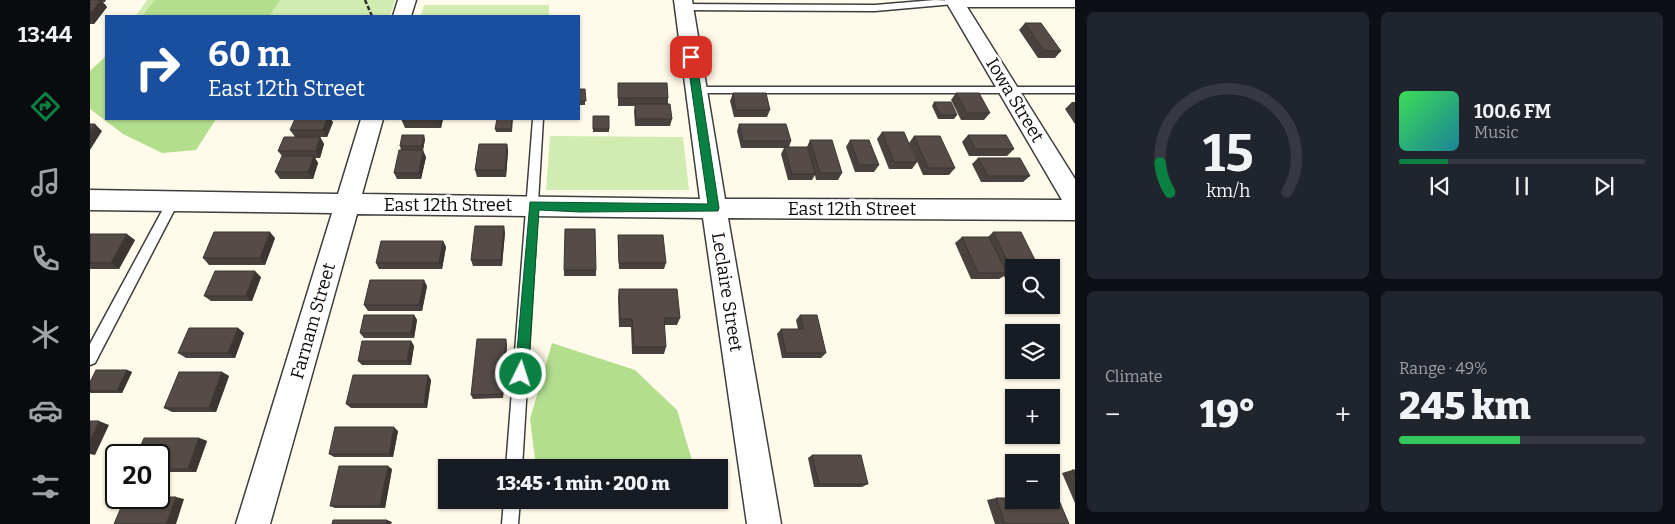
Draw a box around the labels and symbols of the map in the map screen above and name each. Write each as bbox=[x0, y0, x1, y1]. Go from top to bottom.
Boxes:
pin bbox=[670, 36, 712, 78]
street label: Iowa Street bbox=[981, 54, 1049, 147]
street label: East 12th Street bbox=[384, 194, 513, 216]
street label: East 12th Street bbox=[788, 198, 917, 220]
street label: Leclaire Street bbox=[707, 231, 747, 354]
street label: Farnam Street bbox=[286, 260, 340, 382]
position arrow bbox=[494, 347, 546, 399]
speed limit sign: 20 bbox=[105, 444, 170, 509]

